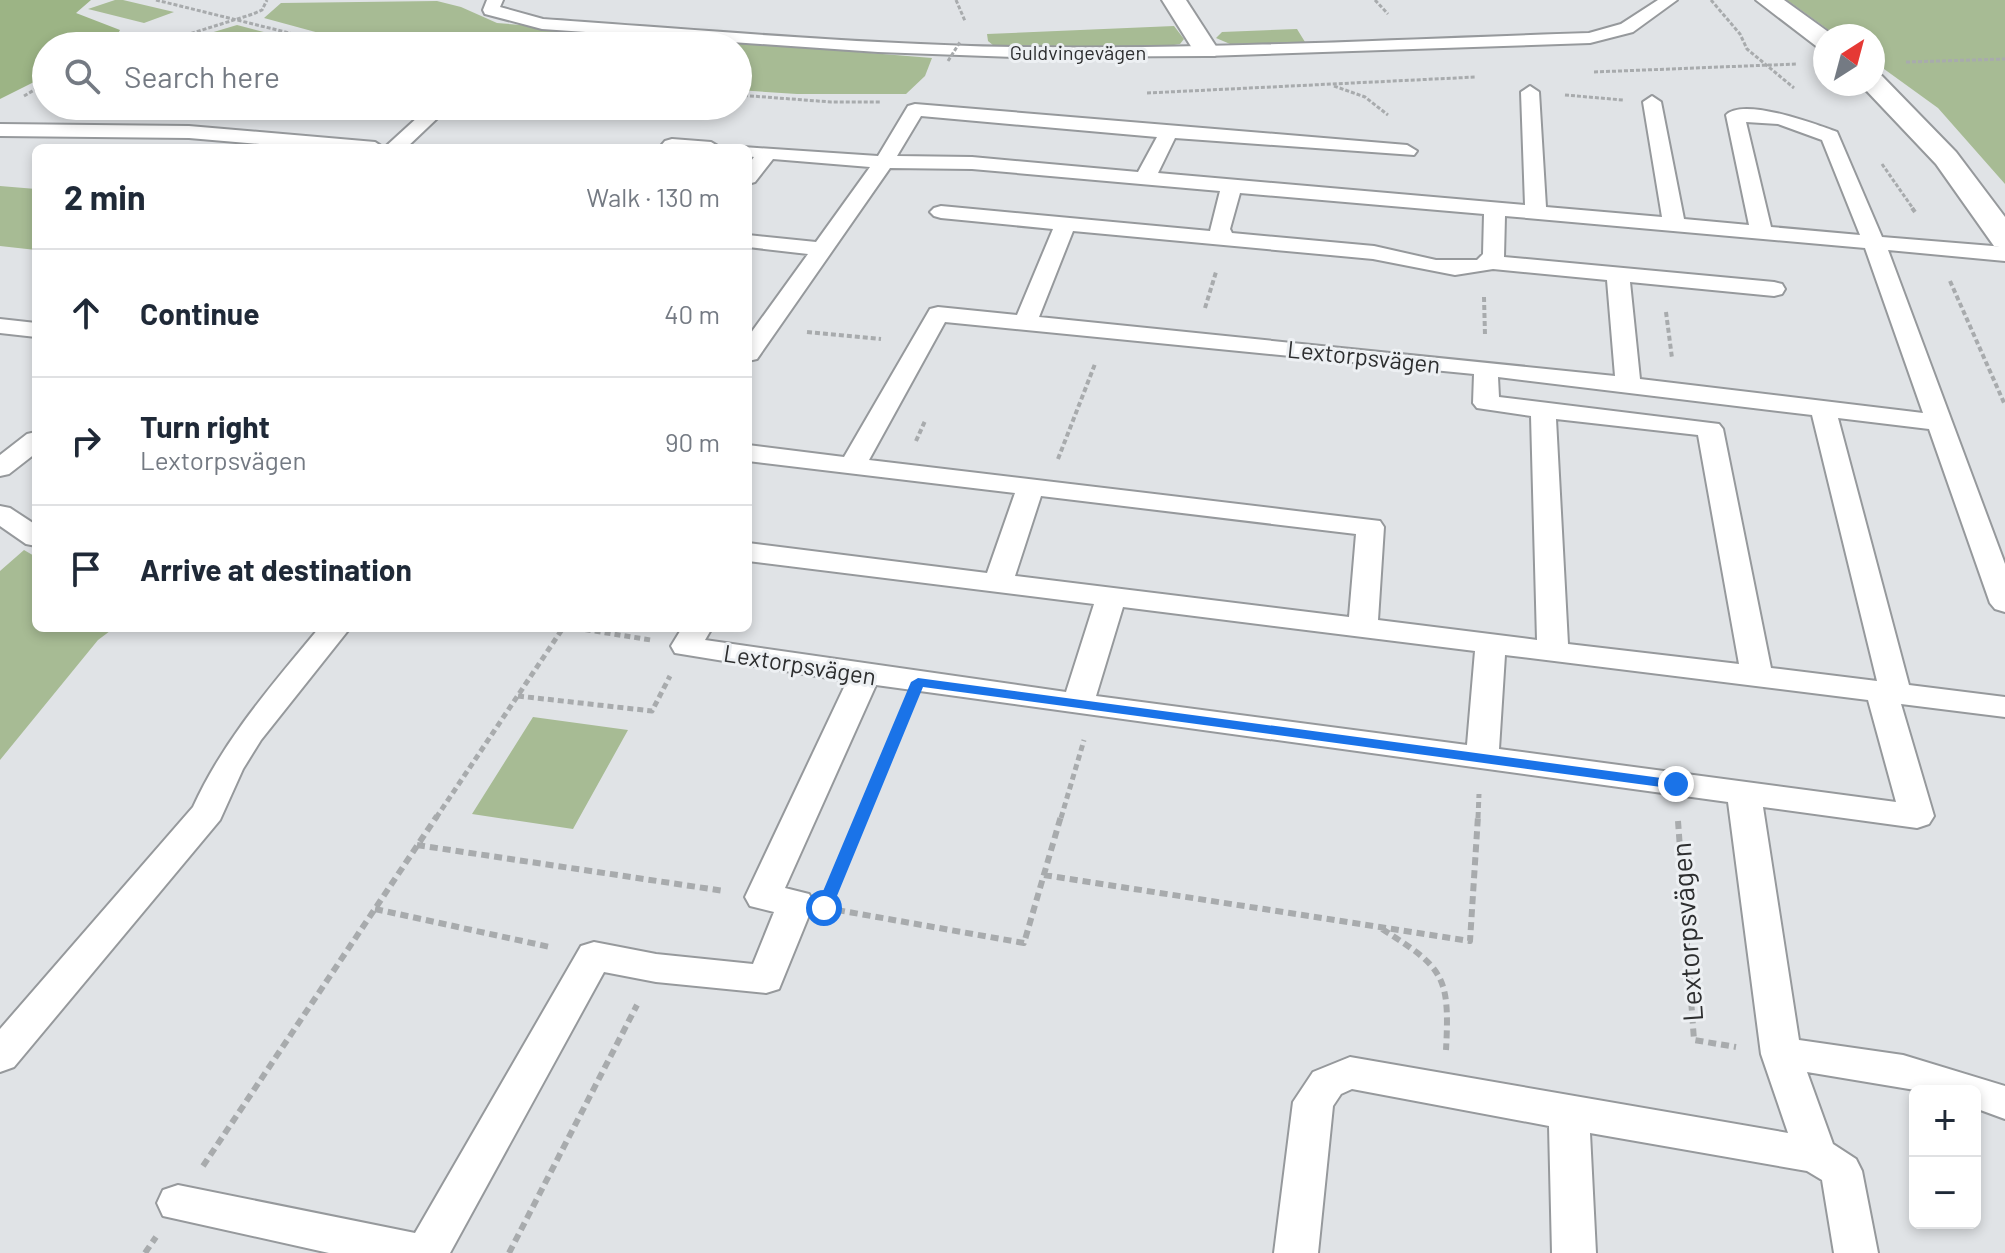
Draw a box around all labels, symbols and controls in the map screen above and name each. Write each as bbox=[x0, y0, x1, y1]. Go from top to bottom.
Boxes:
north arrow bbox=[1813, 24, 1885, 96]
search box bbox=[32, 32, 752, 120]
street label: Guldvingevägen bbox=[1010, 40, 1146, 64]
icon: search bbox=[60, 54, 104, 98]
text: Search here bbox=[124, 58, 280, 94]
text: 2 min bbox=[64, 176, 146, 217]
text: Walk · 130 m bbox=[586, 181, 720, 212]
icon: ahead bbox=[64, 291, 108, 335]
text: Continue bbox=[140, 295, 260, 331]
text: 40 m bbox=[664, 298, 720, 329]
street label: Lextorpsvägen bbox=[1286, 334, 1442, 378]
text: Turn right bbox=[140, 408, 270, 444]
icon: right bbox=[64, 419, 108, 463]
text: 90 m bbox=[665, 426, 720, 457]
text: Lextorpsvägen bbox=[140, 444, 307, 475]
icon: arrive bbox=[64, 547, 108, 591]
text: Arrive at destination bbox=[140, 551, 412, 587]
street label: Lextorpsvägen bbox=[722, 638, 878, 690]
route end bbox=[1658, 766, 1694, 802]
street label: Lextorpsvägen bbox=[1663, 841, 1709, 1023]
route start bbox=[806, 890, 842, 926]
map controls bbox=[1909, 1085, 1981, 1229]
button: + bbox=[1909, 1085, 1981, 1157]
button: − bbox=[1909, 1157, 1981, 1229]

